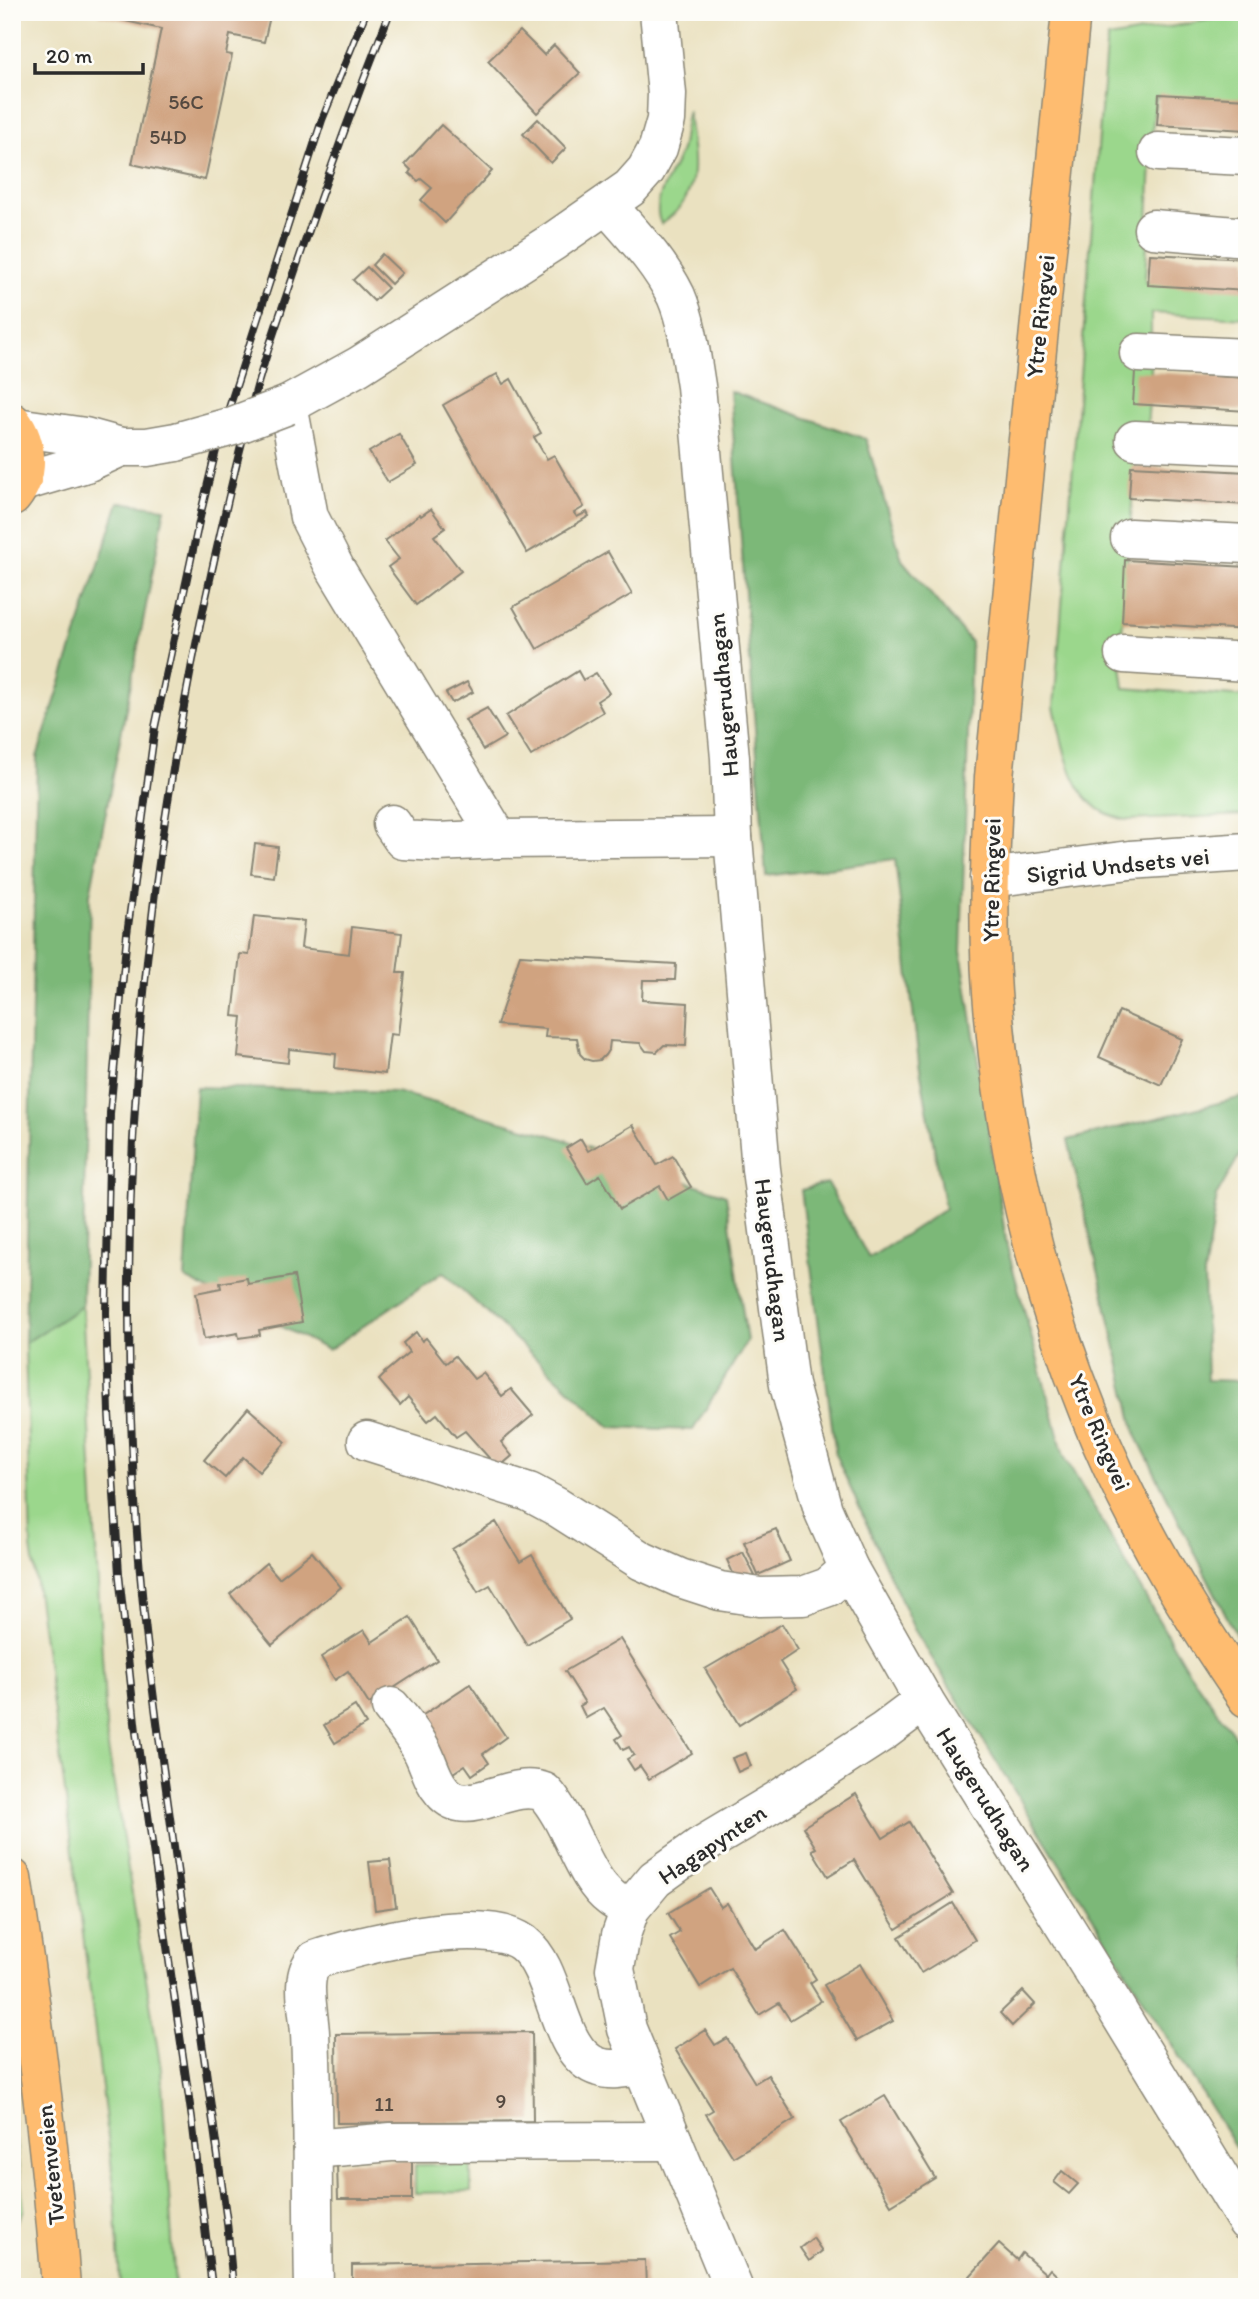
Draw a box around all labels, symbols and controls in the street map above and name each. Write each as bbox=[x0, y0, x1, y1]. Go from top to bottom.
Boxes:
scale bar bbox=[35, 32, 144, 76]
text: 20 m bbox=[46, 43, 93, 68]
house number: 56C bbox=[168, 89, 204, 114]
house number: 54D bbox=[149, 124, 187, 149]
street label: Ytre Ringvei bbox=[1019, 253, 1061, 379]
street label: Haugerudhagan bbox=[701, 611, 745, 778]
street label: Ytre Ringvei bbox=[975, 818, 1007, 942]
street label: Sigrid Undsets vei bbox=[1025, 841, 1211, 889]
street label: Haugerudhagan bbox=[749, 1177, 797, 1344]
street label: Ytre Ringvei bbox=[1062, 1369, 1138, 1495]
street label: Haugerudhagan bbox=[930, 1722, 1042, 1877]
street label: Hagapynten bbox=[652, 1797, 772, 1891]
house number: 9 bbox=[496, 2088, 506, 2113]
house number: 11 bbox=[374, 2091, 394, 2116]
street label: Tvetenveien bbox=[29, 2103, 71, 2227]

